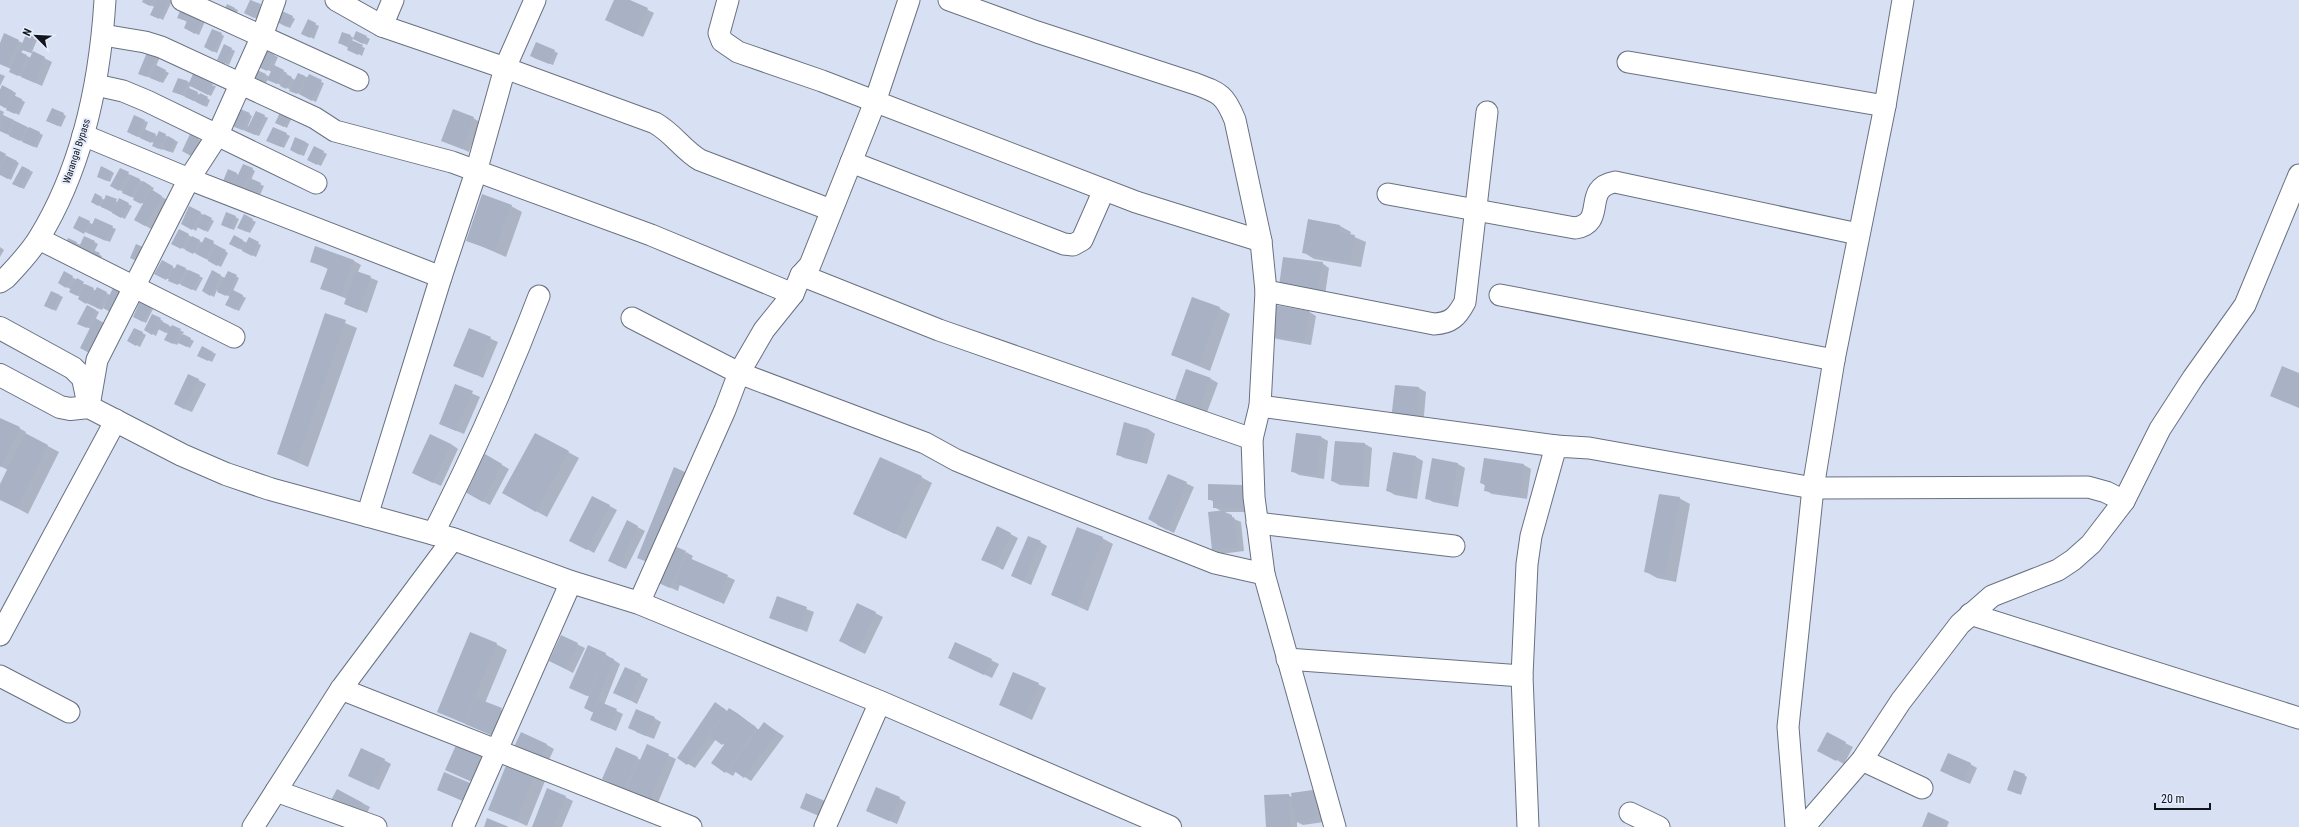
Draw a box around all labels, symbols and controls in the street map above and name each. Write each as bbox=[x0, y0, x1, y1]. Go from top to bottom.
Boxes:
north arrow bbox=[16, 16, 56, 56]
text: N bbox=[20, 26, 35, 38]
street label: Warangal Bypass bbox=[61, 117, 92, 185]
scale bar bbox=[2155, 785, 2210, 811]
text: 20 m bbox=[2161, 792, 2185, 806]

